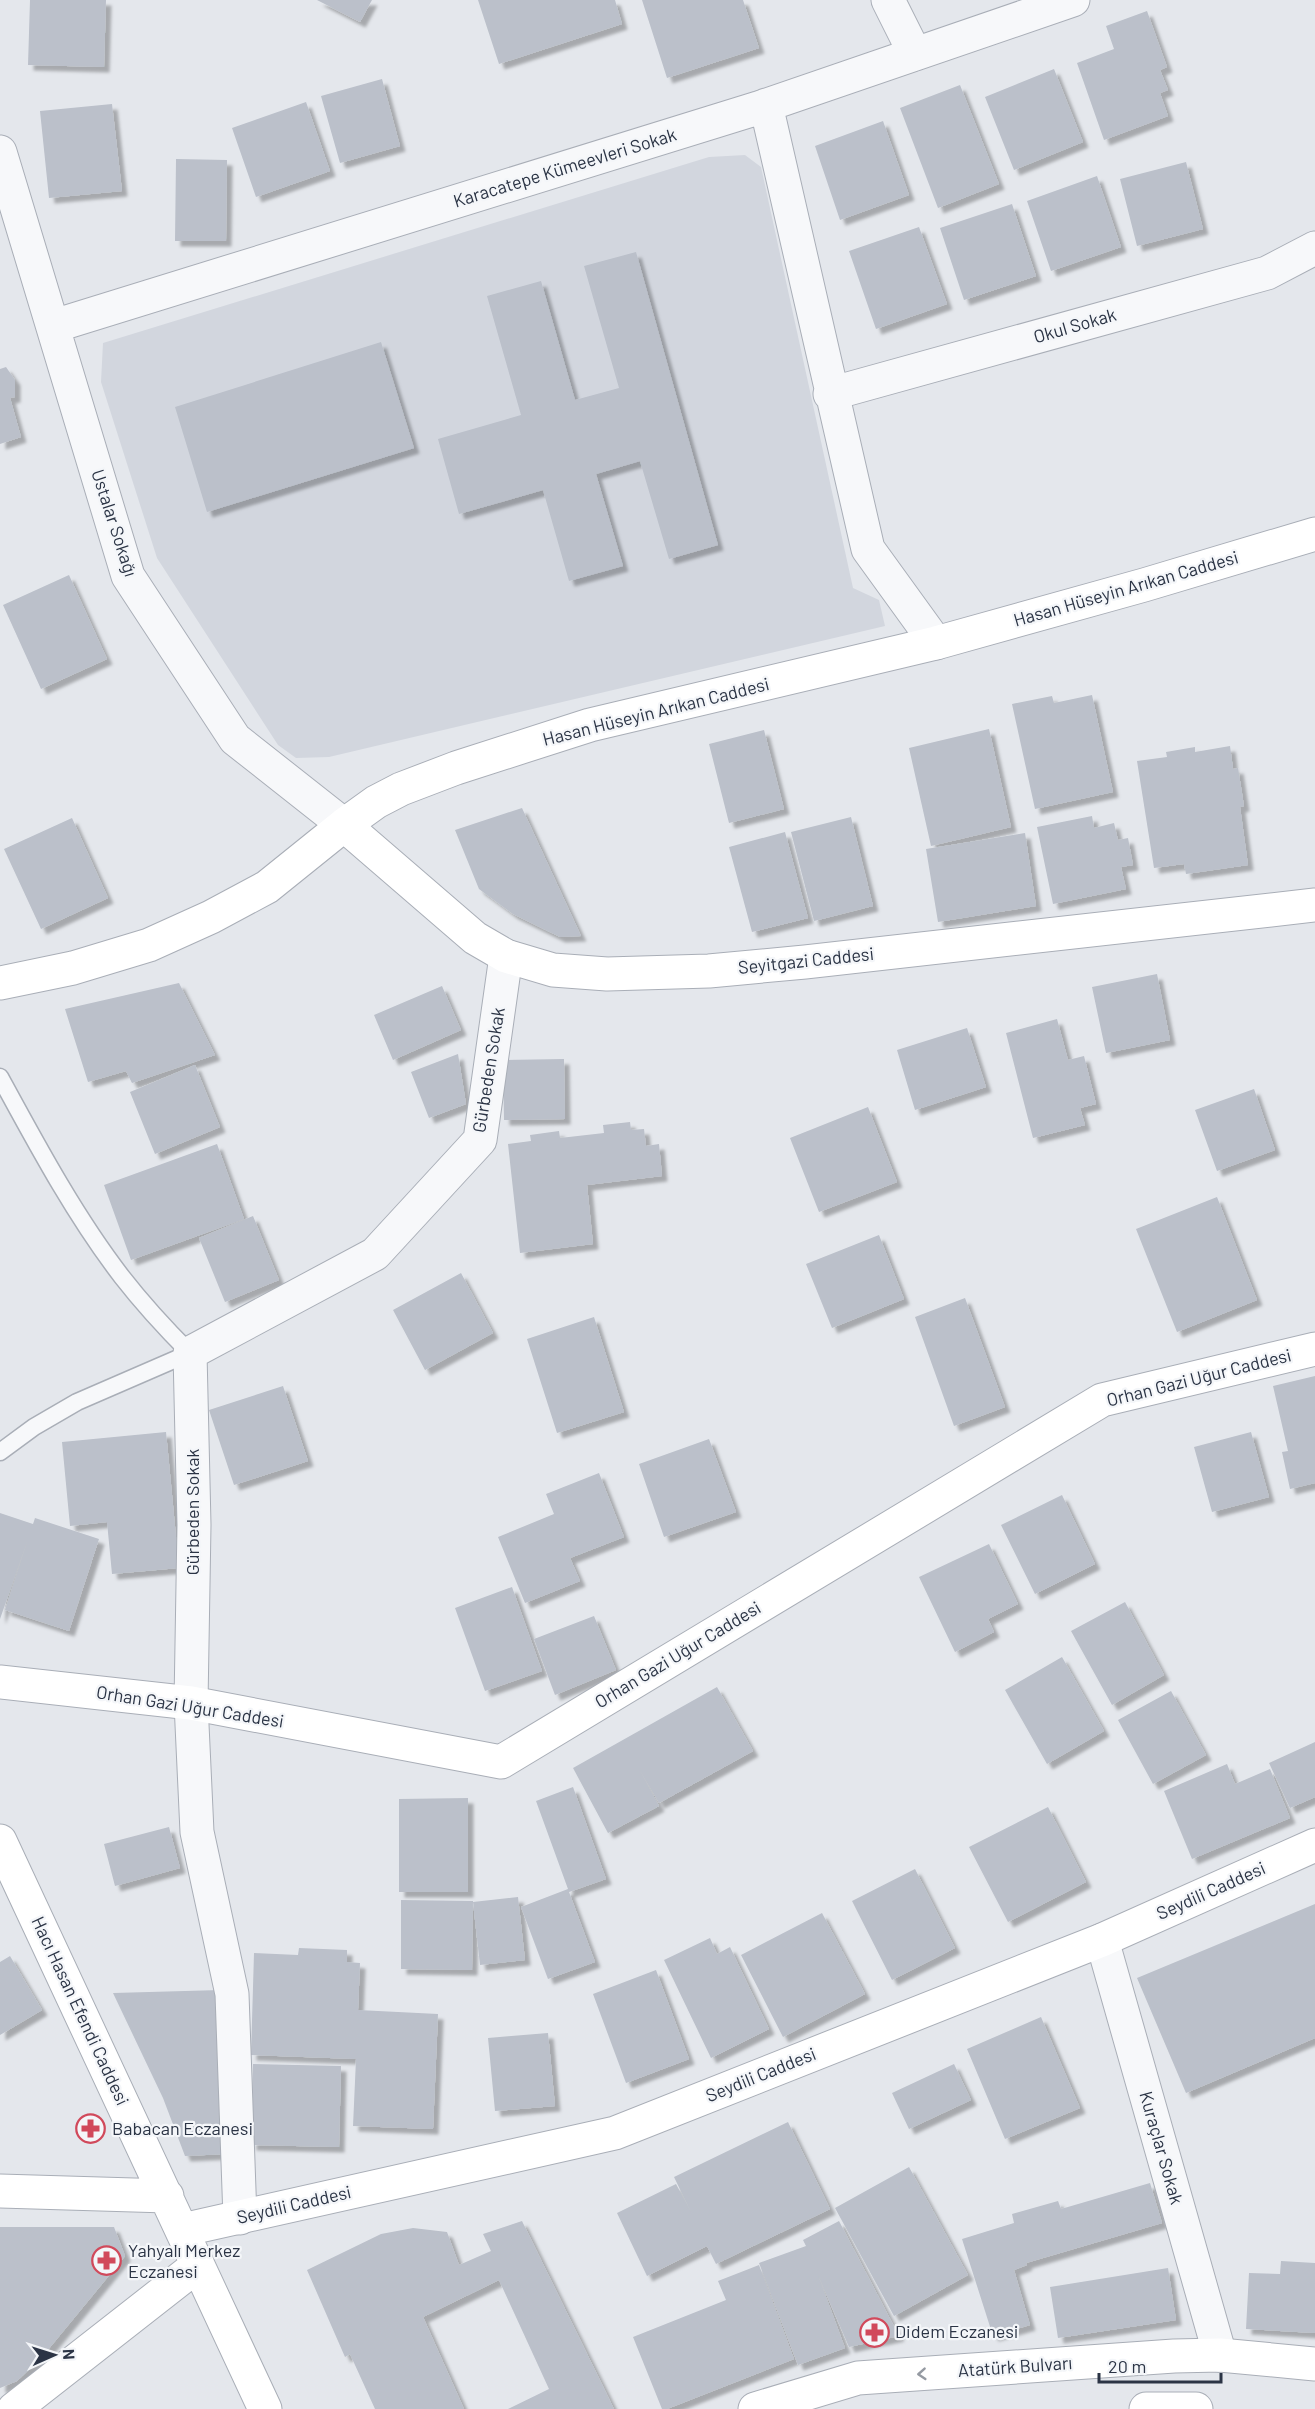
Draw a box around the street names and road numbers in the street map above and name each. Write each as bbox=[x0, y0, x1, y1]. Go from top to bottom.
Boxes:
street label: Karacatepe Kümeevleri Sokak bbox=[450, 123, 679, 211]
street label: Okul Sokak bbox=[1031, 303, 1119, 347]
street label: Ustalar Sokağı bbox=[87, 466, 143, 579]
street label: Hasan Hüseyin Arıkan Caddesi bbox=[1011, 545, 1241, 631]
street label: Hasan Hüseyin Arıkan Caddesi bbox=[540, 672, 771, 750]
street label: Seyitgazi Caddesi bbox=[737, 942, 875, 978]
street label: Gürbeden Sokak bbox=[467, 1006, 509, 1134]
street label: Orhan Gazi Uğur Caddesi bbox=[1104, 1343, 1293, 1411]
street label: Gürbeden Sokak bbox=[181, 1449, 203, 1575]
street label: Orhan Gazi Uğur Caddesi bbox=[591, 1596, 764, 1712]
street label: Orhan Gazi Uğur Caddesi bbox=[95, 1680, 286, 1732]
street label: Seydili Caddesi bbox=[1153, 1856, 1268, 1924]
street label: Hacı Hasan Efendi Caddesi bbox=[27, 1913, 134, 2109]
street label: Seydili Caddesi bbox=[702, 2042, 819, 2106]
street label: Kuraçlar Sokak bbox=[1135, 2089, 1189, 2207]
street label: Seydili Caddesi bbox=[234, 2180, 353, 2228]
street label: Atatürk Bulvarı bbox=[957, 2351, 1073, 2381]

